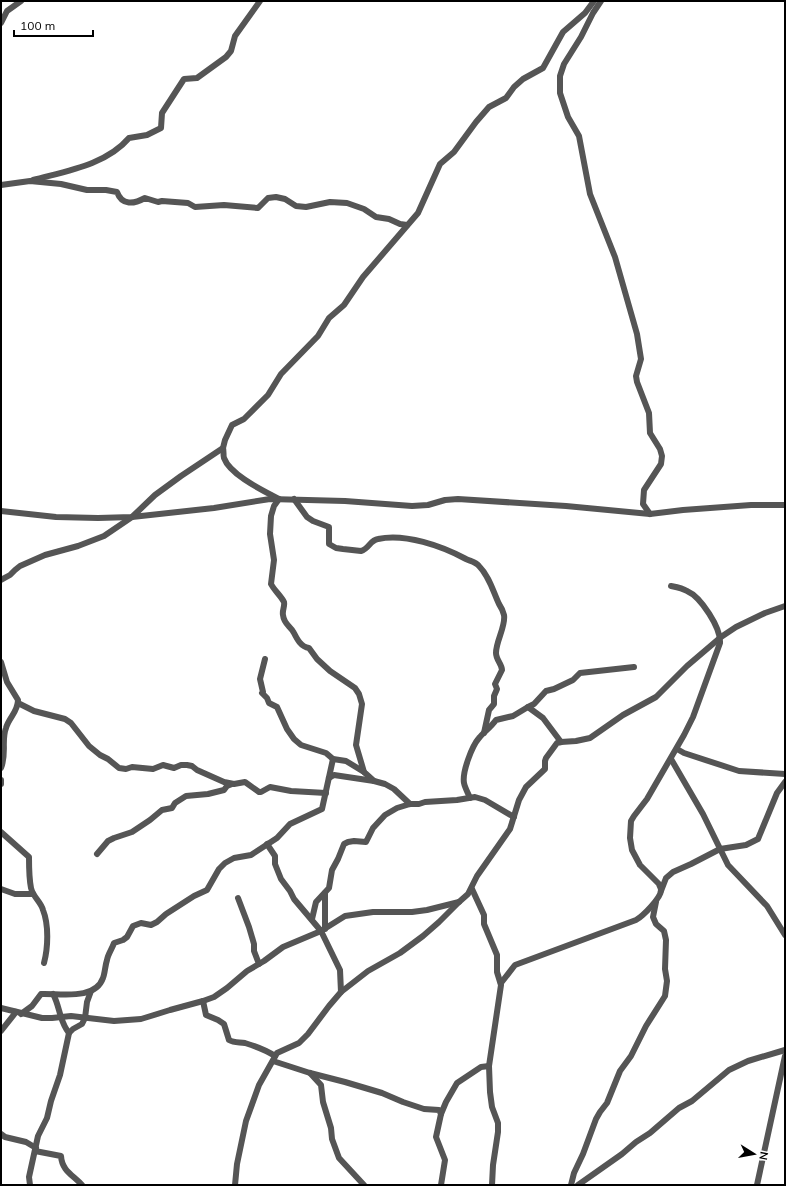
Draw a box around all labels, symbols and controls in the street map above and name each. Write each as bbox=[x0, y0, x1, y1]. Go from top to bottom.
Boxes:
scale bar bbox=[14, 12, 93, 38]
text: 100 m bbox=[20, 18, 55, 33]
north arrow bbox=[734, 1134, 774, 1174]
text: N bbox=[756, 1150, 771, 1161]

